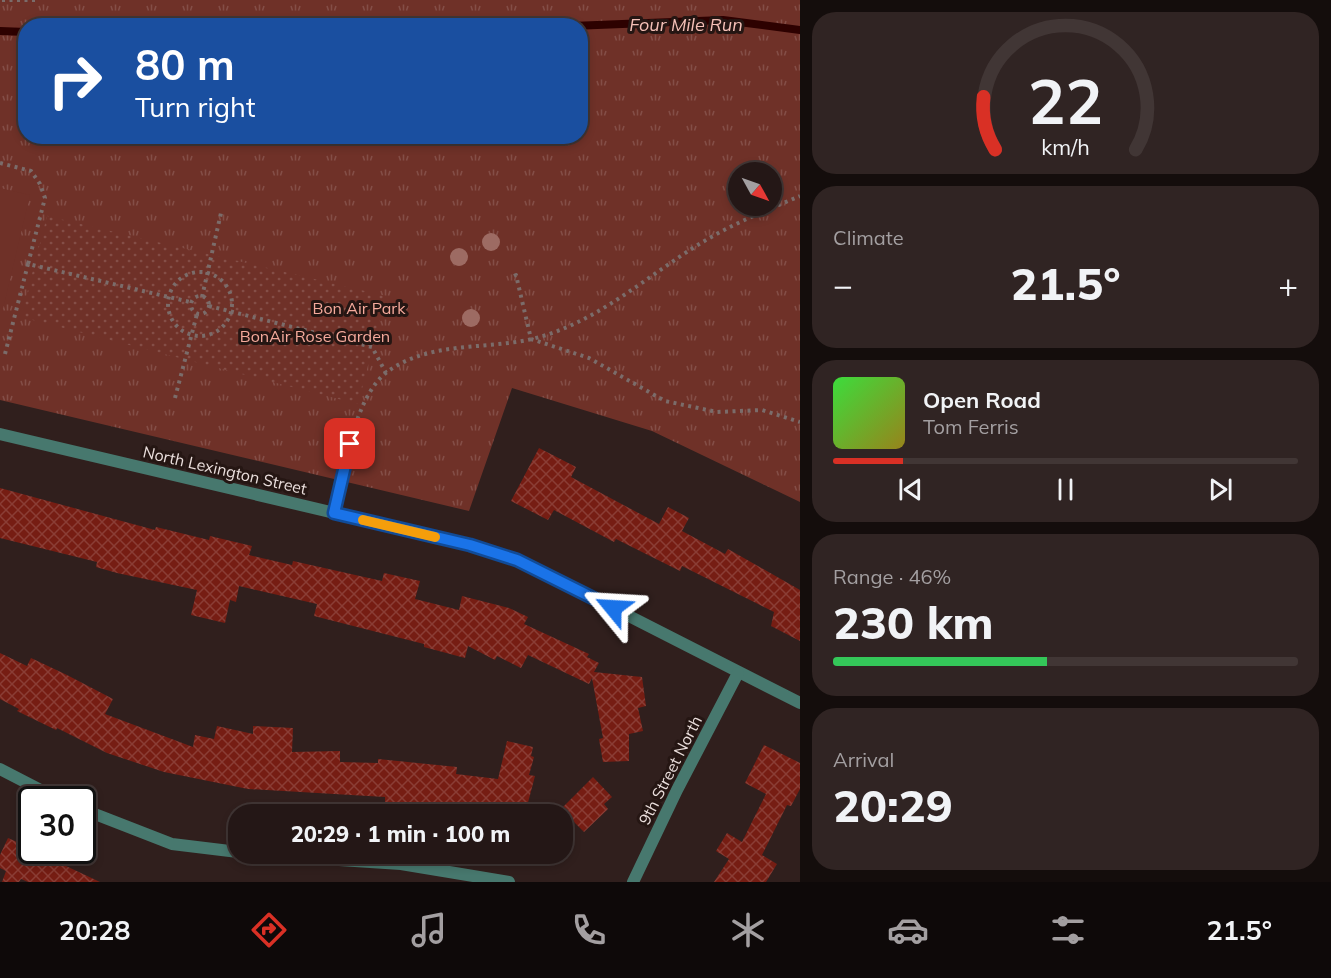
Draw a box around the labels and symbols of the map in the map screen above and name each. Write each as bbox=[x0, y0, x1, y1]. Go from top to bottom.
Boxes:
water label: Four Mile Run bbox=[629, 13, 743, 36]
north arrow bbox=[728, 162, 782, 216]
park label: Bon Air Park bbox=[313, 298, 406, 318]
park label: BonAir Rose Garden bbox=[240, 326, 390, 346]
pin bbox=[324, 418, 375, 469]
street label: North Lexington Street bbox=[141, 441, 309, 499]
position arrow bbox=[581, 576, 645, 640]
street label: 9th Street North bbox=[634, 712, 706, 828]
speed limit sign: 30 bbox=[18, 786, 96, 864]

